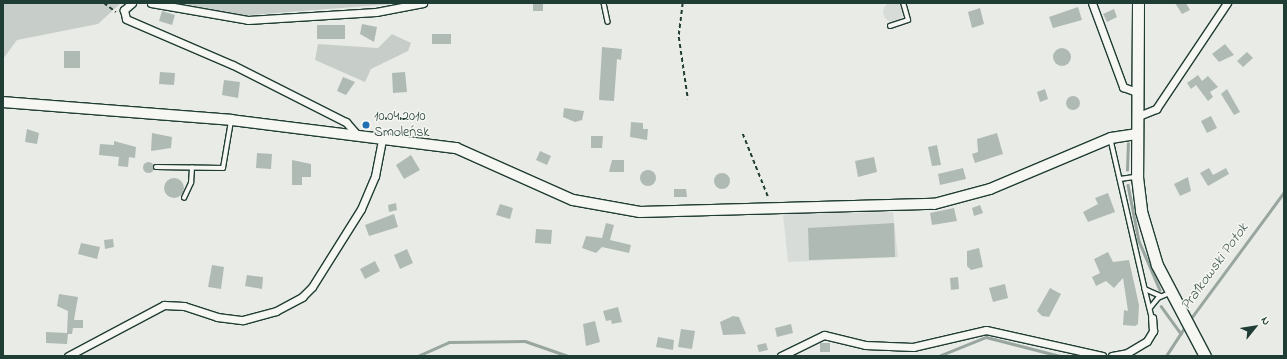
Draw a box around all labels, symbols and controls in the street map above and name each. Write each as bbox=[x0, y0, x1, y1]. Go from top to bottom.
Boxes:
place label: 10.04.2010 Smoleńsk bbox=[374, 109, 429, 142]
marker: 10.04.2010 Smoleńsk bbox=[361, 120, 371, 130]
water label: Prałkowski Potok bbox=[1177, 220, 1253, 314]
north arrow bbox=[1235, 307, 1275, 347]
text: N bbox=[1257, 314, 1274, 328]

